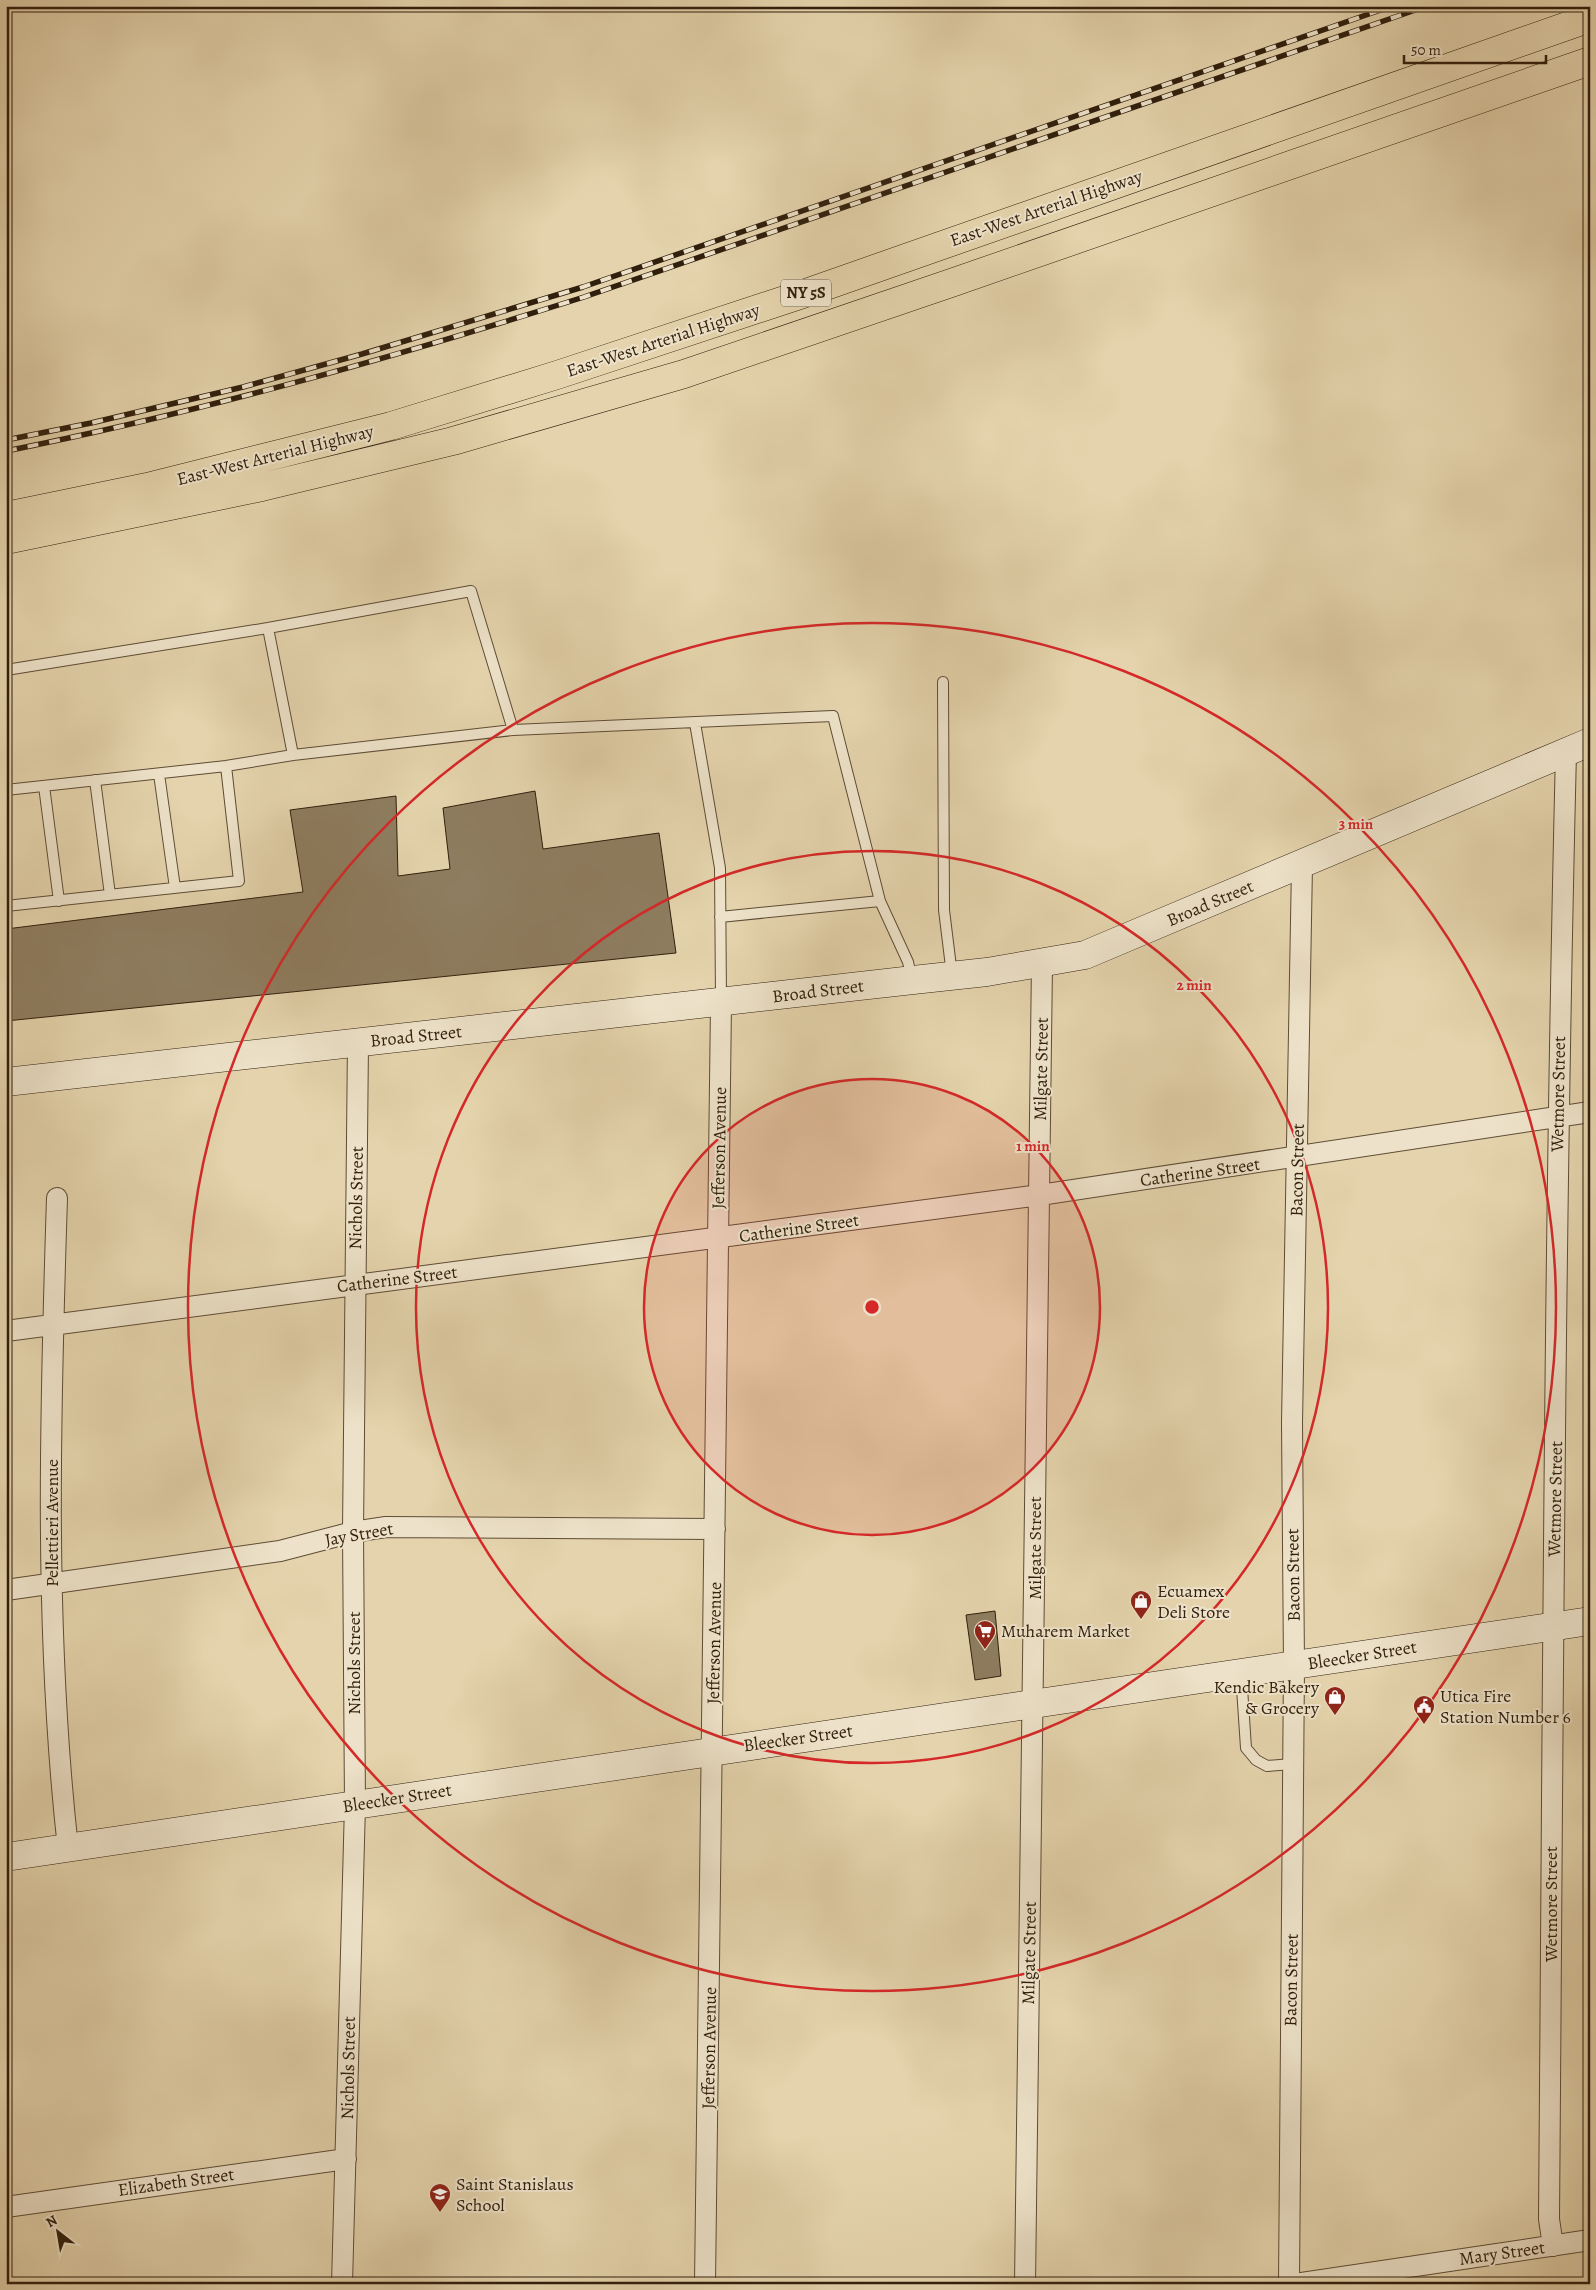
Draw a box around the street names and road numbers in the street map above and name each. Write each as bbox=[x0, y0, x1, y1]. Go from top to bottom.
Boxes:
street label: East-West Arterial Highway bbox=[947, 163, 1146, 252]
road number: NY 5S bbox=[781, 280, 831, 306]
street label: East-West Arterial Highway bbox=[563, 297, 764, 383]
street label: East-West Arterial Highway bbox=[174, 419, 377, 491]
street label: Broad Street bbox=[1163, 874, 1257, 932]
street label: Broad Street bbox=[771, 973, 865, 1009]
street label: Milgate Street bbox=[1028, 1017, 1054, 1121]
street label: Broad Street bbox=[369, 1019, 463, 1053]
street label: Wetmore Street bbox=[1545, 1036, 1571, 1153]
street label: Jefferson Avenue bbox=[706, 1087, 732, 1209]
street label: Bacon Street bbox=[1284, 1123, 1310, 1217]
street label: Nichols Street bbox=[343, 1146, 369, 1250]
street label: Catherine Street bbox=[1138, 1152, 1262, 1192]
street label: Catherine Street bbox=[737, 1208, 861, 1248]
street label: Catherine Street bbox=[335, 1260, 459, 1298]
street label: Wetmore Street bbox=[1542, 1441, 1568, 1558]
street label: Pellettieri Avenue bbox=[40, 1459, 64, 1587]
street label: Milgate Street bbox=[1023, 1496, 1047, 1600]
street label: Jay Street bbox=[323, 1516, 395, 1552]
street label: Bacon Street bbox=[1280, 1528, 1306, 1622]
street label: Jefferson Avenue bbox=[701, 1582, 727, 1704]
street label: Nichols Street bbox=[342, 1611, 366, 1715]
street label: Bleecker Street bbox=[1306, 1635, 1418, 1675]
street label: Bleecker Street bbox=[742, 1718, 854, 1758]
street label: Bleecker Street bbox=[341, 1778, 453, 1818]
street label: Wetmore Street bbox=[1539, 1846, 1563, 1963]
street label: Milgate Street bbox=[1016, 1901, 1042, 2005]
street label: Bacon Street bbox=[1278, 1933, 1304, 2027]
street label: Jefferson Avenue bbox=[696, 1987, 722, 2109]
street label: Nichols Street bbox=[335, 2016, 361, 2120]
street label: Elizabeth Street bbox=[116, 2162, 236, 2202]
street label: Mary Street bbox=[1458, 2235, 1547, 2271]

